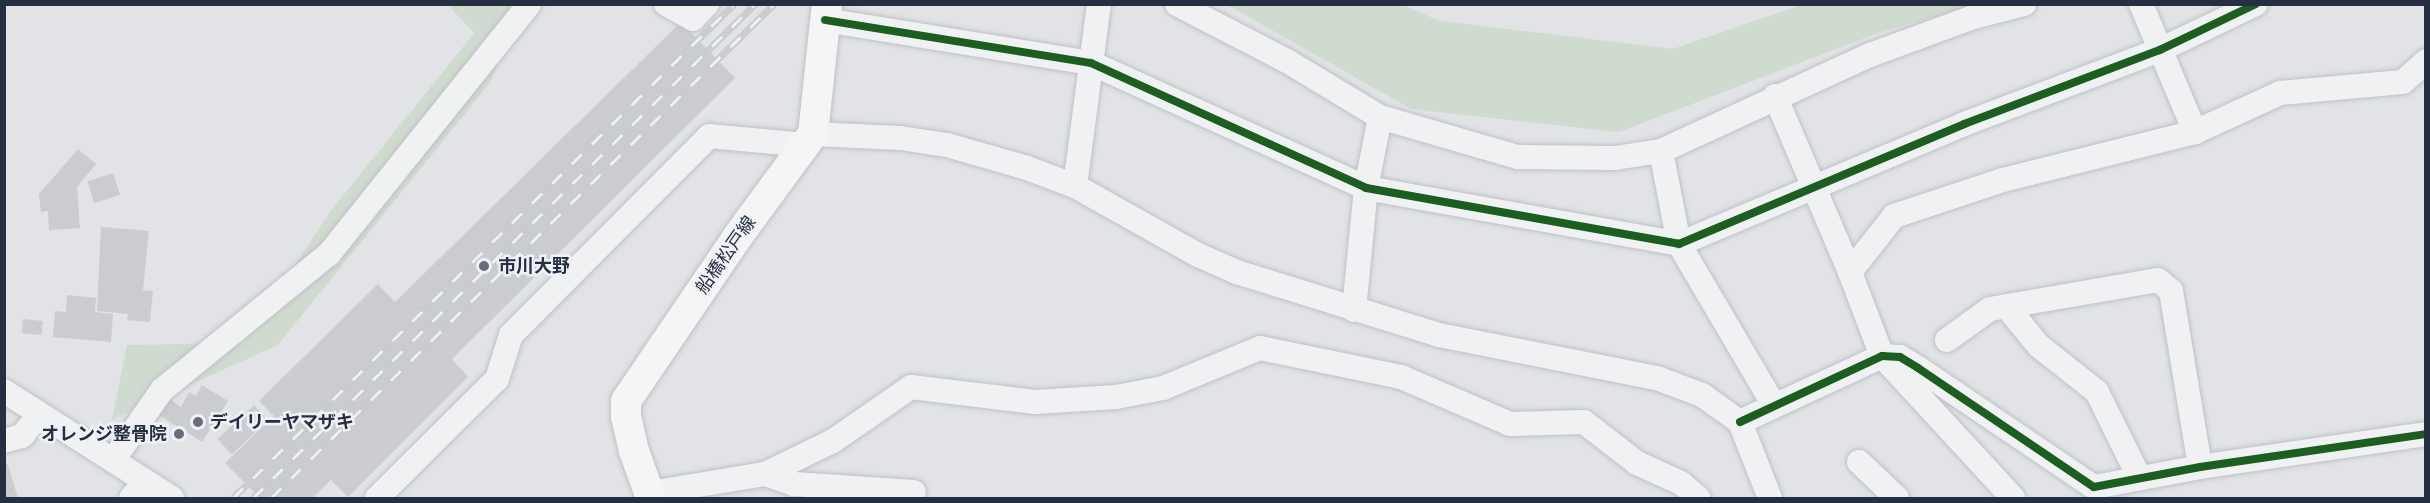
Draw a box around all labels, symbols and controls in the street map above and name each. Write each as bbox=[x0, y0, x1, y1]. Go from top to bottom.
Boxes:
street label: 船橋松戸線 bbox=[691, 212, 761, 298]
place label: 市川大野 bbox=[498, 255, 570, 277]
marker: 市川大野 bbox=[475, 257, 493, 275]
place label: デイリーヤマザキ bbox=[210, 411, 354, 433]
marker: デイリーヤマザキ bbox=[191, 415, 205, 429]
place label: オレンジ整骨院 bbox=[41, 423, 167, 445]
marker: オレンジ整骨院 bbox=[172, 427, 186, 441]

